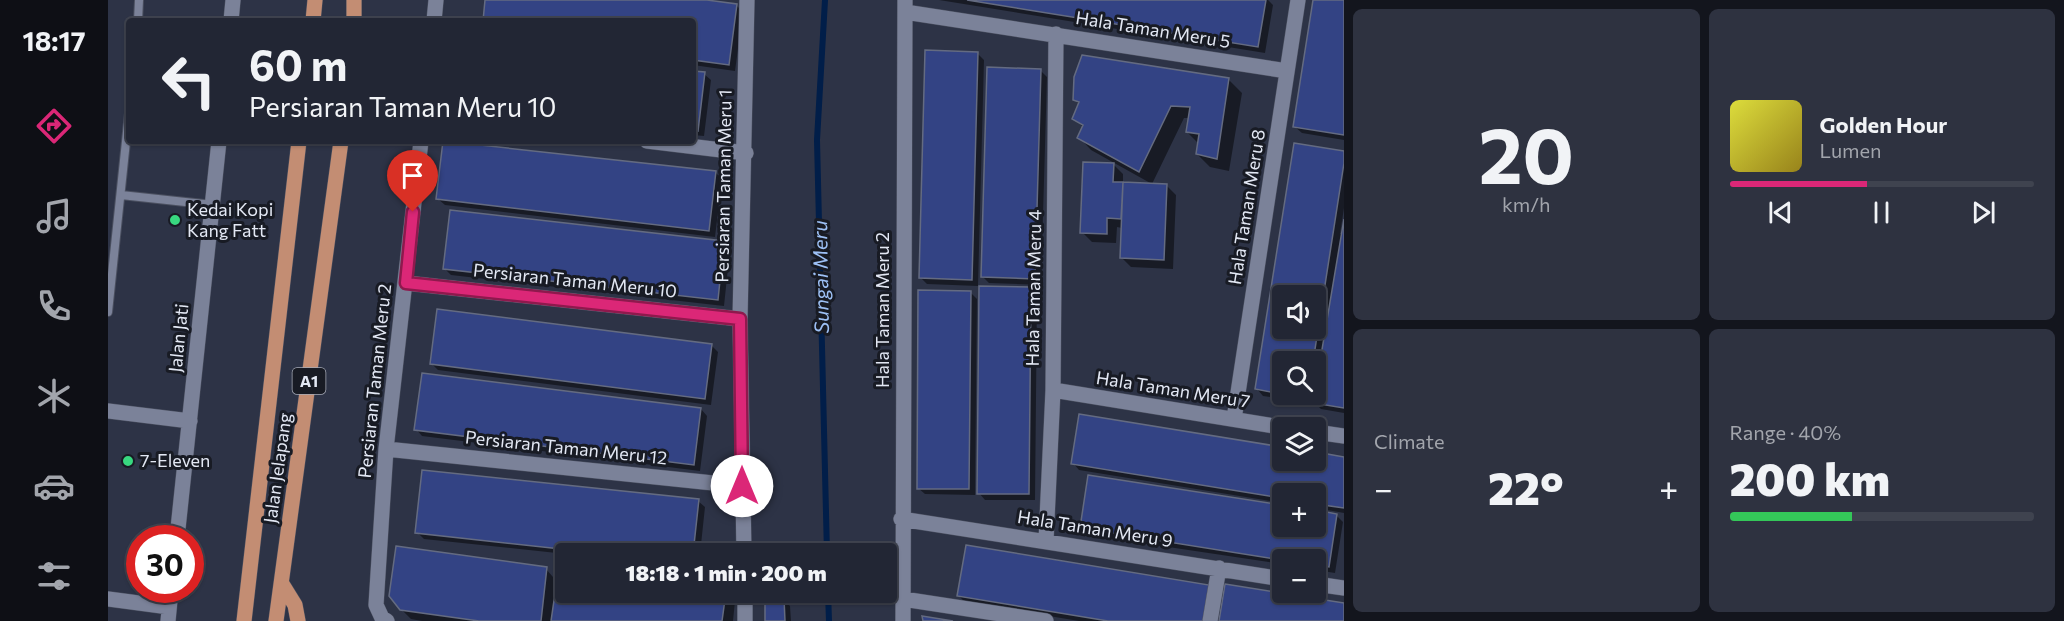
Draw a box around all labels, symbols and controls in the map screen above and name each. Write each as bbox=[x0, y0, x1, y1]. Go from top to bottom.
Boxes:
street label: Hala Taman Meru 5 bbox=[1074, 6, 1232, 52]
text: 18:17 bbox=[22, 24, 86, 57]
text: 60 m bbox=[249, 38, 348, 90]
icon: left bbox=[150, 42, 228, 120]
street label: Persiaran Taman Meru 1 bbox=[710, 89, 736, 283]
text: Persiaran Taman Meru 10 bbox=[249, 90, 556, 123]
icon: directions bbox=[33, 105, 75, 147]
text: 20 bbox=[1478, 105, 1574, 200]
text: Golden Hour bbox=[1820, 111, 1947, 138]
street label: Hala Taman Meru 8 bbox=[1223, 128, 1269, 286]
text: Lumen bbox=[1820, 138, 1882, 162]
pin bbox=[387, 150, 438, 212]
icon: arrive bbox=[396, 159, 429, 192]
text: km/h bbox=[1502, 192, 1551, 216]
icon: music bbox=[33, 195, 75, 237]
icon: previous bbox=[1764, 196, 1797, 229]
icon: pause bbox=[1865, 196, 1898, 229]
icon: next bbox=[1967, 196, 2000, 229]
place label: Kedai Kopi Kang Fatt bbox=[187, 198, 273, 241]
street label: Hala Taman Meru 4 bbox=[1021, 209, 1045, 367]
marker: Kedai Kopi Kang Fatt bbox=[168, 213, 182, 227]
water label: Sungai Meru bbox=[807, 220, 833, 334]
street label: Hala Taman Meru 2 bbox=[871, 232, 893, 388]
street label: Persiaran Taman Meru 10 bbox=[472, 258, 678, 302]
street label: Persiaran Taman Meru 2 bbox=[353, 283, 395, 479]
icon: phone bbox=[33, 285, 75, 327]
map controls bbox=[1272, 285, 1326, 603]
button: sound bbox=[1272, 285, 1326, 339]
street label: Jalan Jati bbox=[163, 302, 193, 373]
button: search bbox=[1272, 351, 1326, 405]
street label: Hala Taman Meru 7 bbox=[1095, 366, 1252, 412]
road number: A1 bbox=[292, 368, 326, 394]
icon: climate bbox=[33, 375, 75, 417]
street label: Jalan Jelapang bbox=[258, 411, 296, 524]
button: layers bbox=[1272, 417, 1326, 471]
text: Range · 40% bbox=[1730, 420, 1841, 444]
street label: Persiaran Taman Meru 12 bbox=[464, 425, 668, 469]
text: Climate bbox=[1374, 429, 1444, 453]
place label: 7-Eleven bbox=[140, 449, 210, 471]
text: 200 km bbox=[1730, 450, 1890, 505]
marker: 7-Eleven bbox=[121, 454, 135, 468]
position arrow bbox=[710, 454, 774, 518]
text: 22° bbox=[1488, 459, 1564, 514]
icon: car bbox=[33, 465, 75, 507]
text: − bbox=[1374, 467, 1393, 508]
text: + bbox=[1659, 467, 1678, 508]
button: + bbox=[1272, 483, 1326, 537]
street label: Hala Taman Meru 9 bbox=[1016, 505, 1174, 551]
speed limit sign: 30 bbox=[126, 525, 204, 603]
button: − bbox=[1272, 549, 1326, 603]
icon: filters bbox=[33, 555, 75, 597]
text: 18:18 · 1 min · 200 m bbox=[625, 559, 827, 586]

